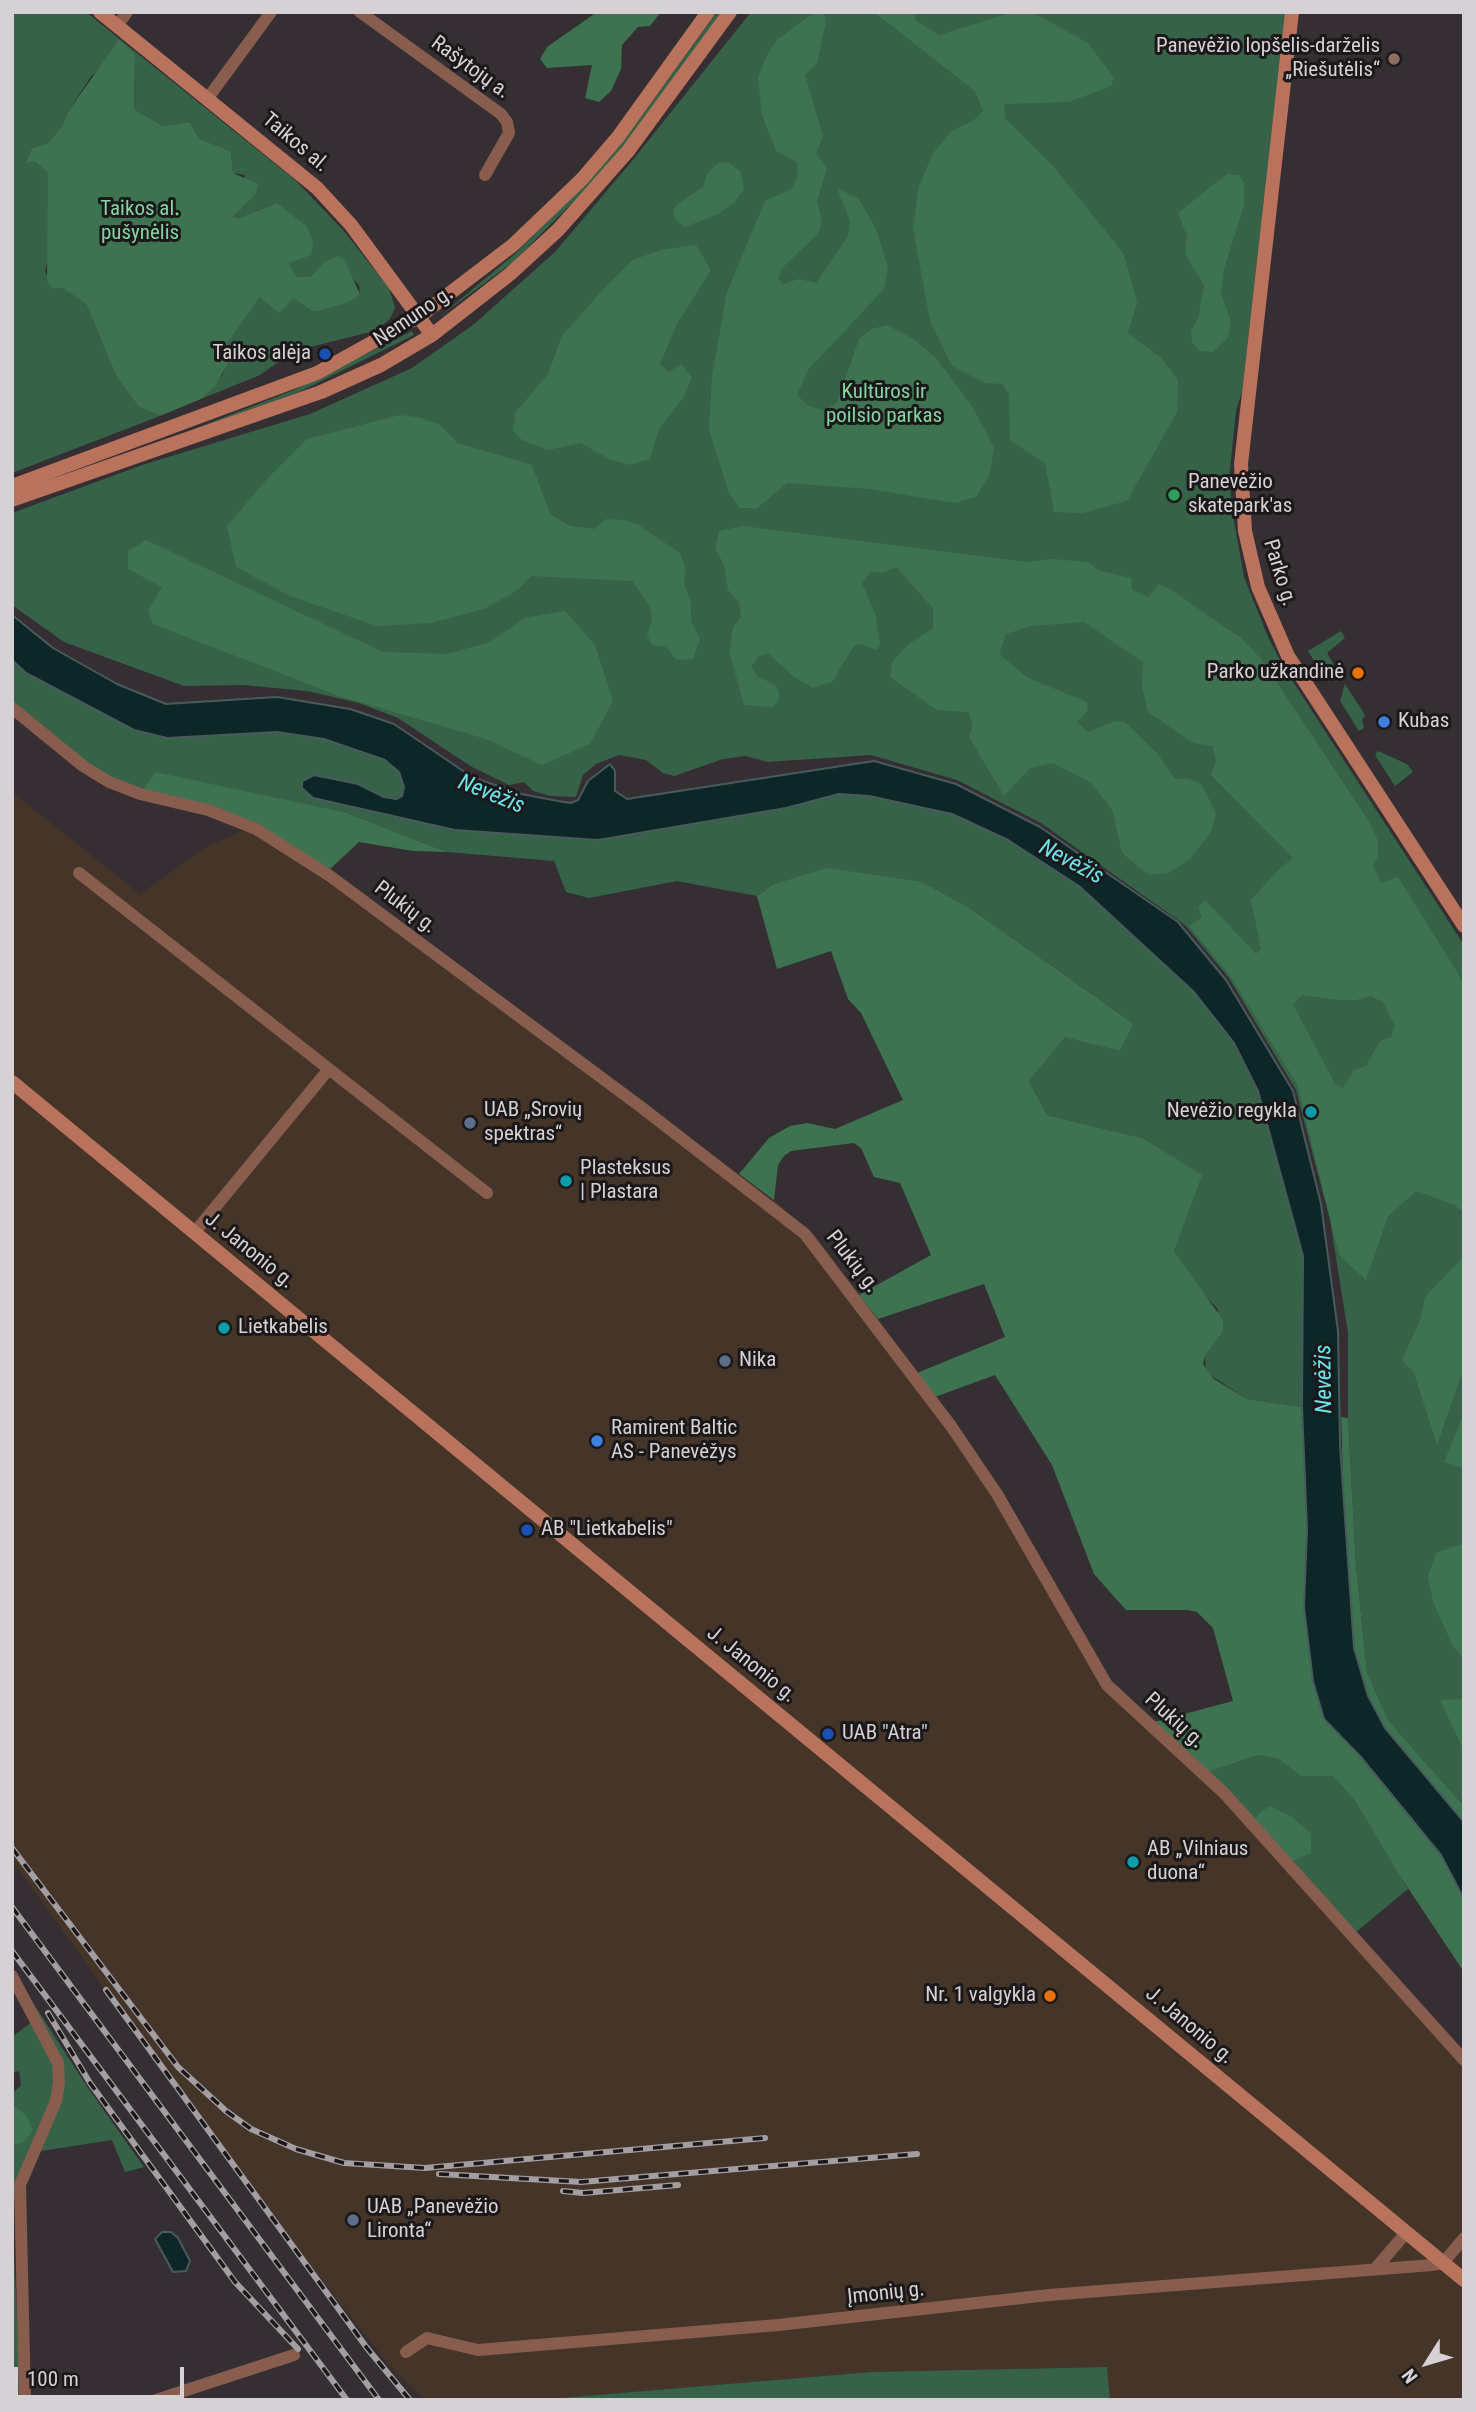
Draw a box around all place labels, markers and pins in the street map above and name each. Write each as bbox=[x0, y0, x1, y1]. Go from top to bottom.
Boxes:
place label: Panevėžio lopšelis-darželis „Riešutėlis“ bbox=[1156, 34, 1380, 84]
marker: Panevėžio lopšelis-darželis „Riešutėlis“ bbox=[1386, 51, 1402, 67]
place label: Taikos alėja bbox=[212, 341, 311, 367]
marker: Taikos alėja bbox=[317, 346, 333, 362]
place label: Panevėžio skatepark'as bbox=[1188, 470, 1292, 520]
marker: Panevėžio skatepark'as bbox=[1166, 487, 1182, 503]
place label: Parko užkandinė bbox=[1207, 660, 1344, 686]
marker: Parko užkandinė bbox=[1350, 665, 1366, 681]
place label: Kubas bbox=[1398, 709, 1449, 735]
marker: Kubas bbox=[1376, 714, 1392, 730]
place label: UAB „Srovių spektras“ bbox=[484, 1098, 582, 1148]
place label: Nevėžio regykla bbox=[1167, 1099, 1297, 1125]
marker: Nevėžio regykla bbox=[1303, 1104, 1319, 1120]
marker: UAB „Srovių spektras“ bbox=[462, 1115, 478, 1131]
place label: Plasteksus | Plastara bbox=[580, 1156, 671, 1206]
marker: Plasteksus | Plastara bbox=[558, 1173, 574, 1189]
place label: Lietkabelis bbox=[238, 1315, 328, 1341]
marker: Lietkabelis bbox=[216, 1320, 232, 1336]
place label: Nika bbox=[739, 1348, 776, 1374]
marker: Nika bbox=[717, 1353, 733, 1369]
place label: Ramirent Baltic AS - Panevėžys bbox=[611, 1416, 737, 1466]
marker: Ramirent Baltic AS - Panevėžys bbox=[589, 1433, 605, 1449]
place label: AB "Lietkabelis" bbox=[541, 1517, 673, 1543]
marker: AB "Lietkabelis" bbox=[519, 1522, 535, 1538]
place label: UAB "Atra" bbox=[842, 1721, 928, 1747]
marker: UAB "Atra" bbox=[820, 1726, 836, 1742]
place label: AB „Vilniaus duona“ bbox=[1147, 1837, 1248, 1887]
marker: AB „Vilniaus duona“ bbox=[1125, 1854, 1141, 1870]
place label: Nr. 1 valgykla bbox=[925, 1983, 1036, 2009]
marker: Nr. 1 valgykla bbox=[1042, 1988, 1058, 2004]
place label: UAB „Panevėžio Lironta“ bbox=[367, 2195, 499, 2245]
marker: UAB „Panevėžio Lironta“ bbox=[345, 2212, 361, 2228]

